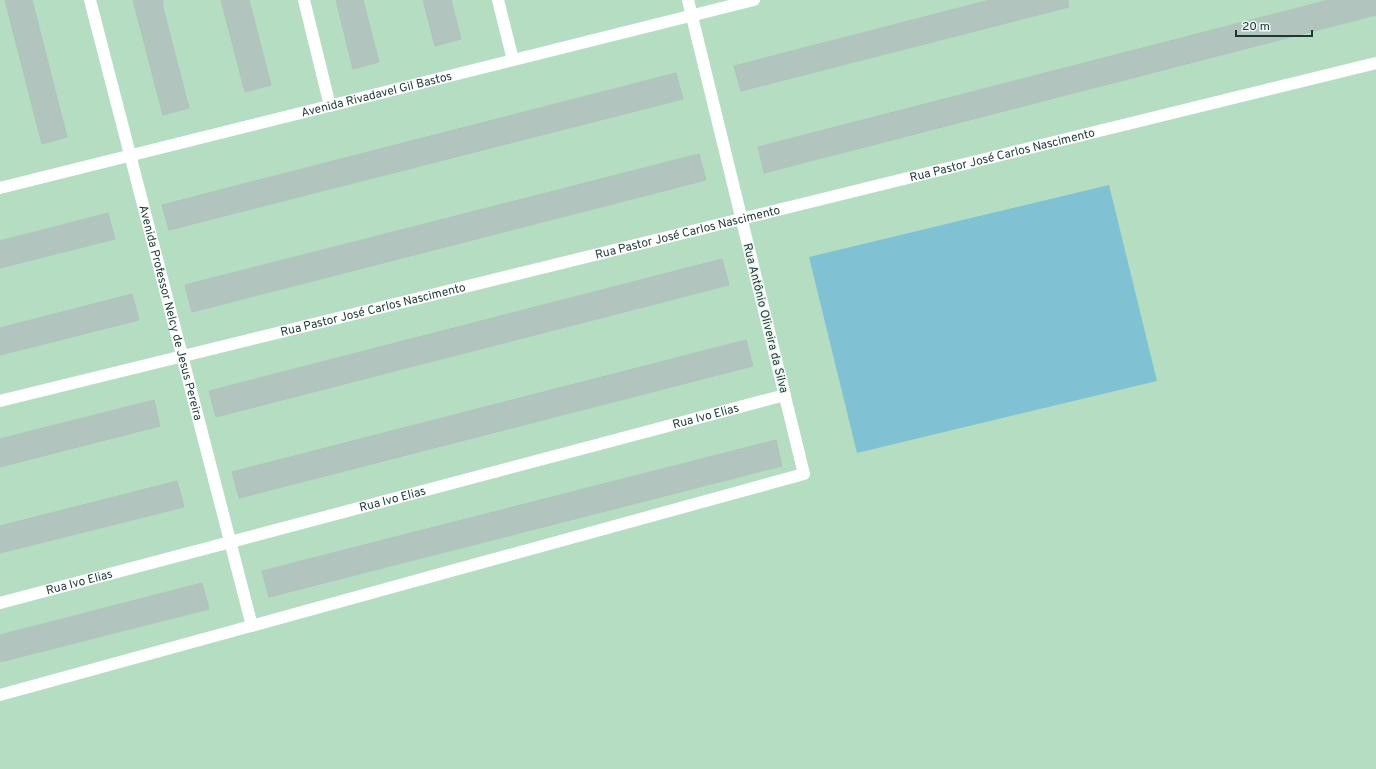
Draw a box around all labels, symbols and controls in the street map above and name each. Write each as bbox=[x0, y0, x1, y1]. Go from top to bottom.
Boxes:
scale bar bbox=[1236, 12, 1312, 38]
text: 20 m bbox=[1242, 19, 1270, 35]
street label: Avenida Rivadavel Gil Bastos bbox=[300, 69, 454, 122]
street label: Rua Pastor José Carlos Nascimento bbox=[908, 125, 1097, 186]
street label: Rua Pastor José Carlos Nascimento bbox=[594, 203, 782, 264]
street label: Avenida Professor Nelcy de Jesus Pereira bbox=[134, 204, 205, 422]
street label: Rua Antônio Oliveira da Silva bbox=[739, 242, 791, 395]
street label: Rua Pastor José Carlos Nascimento bbox=[279, 280, 468, 341]
street label: Rua Ivo Elias bbox=[671, 401, 741, 433]
street label: Rua Ivo Elias bbox=[358, 484, 428, 516]
street label: Rua Ivo Elias bbox=[45, 566, 115, 599]

